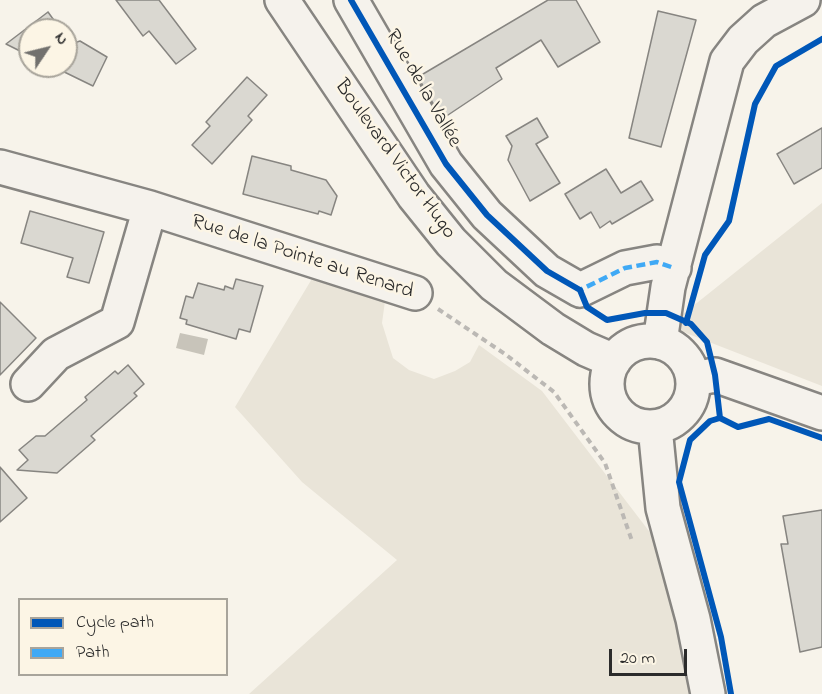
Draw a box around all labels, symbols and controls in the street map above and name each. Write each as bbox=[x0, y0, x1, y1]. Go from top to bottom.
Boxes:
north arrow bbox=[18, 18, 78, 78]
street label: Rue de la Vallée bbox=[378, 26, 466, 152]
text: N bbox=[48, 28, 74, 50]
street label: Boulevard Victor Hugo bbox=[328, 75, 460, 245]
street label: Rue de la Pointe au Renard bbox=[188, 210, 416, 306]
legend bbox=[18, 598, 228, 676]
text: Cycle path bbox=[76, 610, 154, 636]
scale bar bbox=[612, 637, 690, 675]
text: Path bbox=[76, 640, 110, 666]
text: 20 m bbox=[620, 646, 655, 672]

